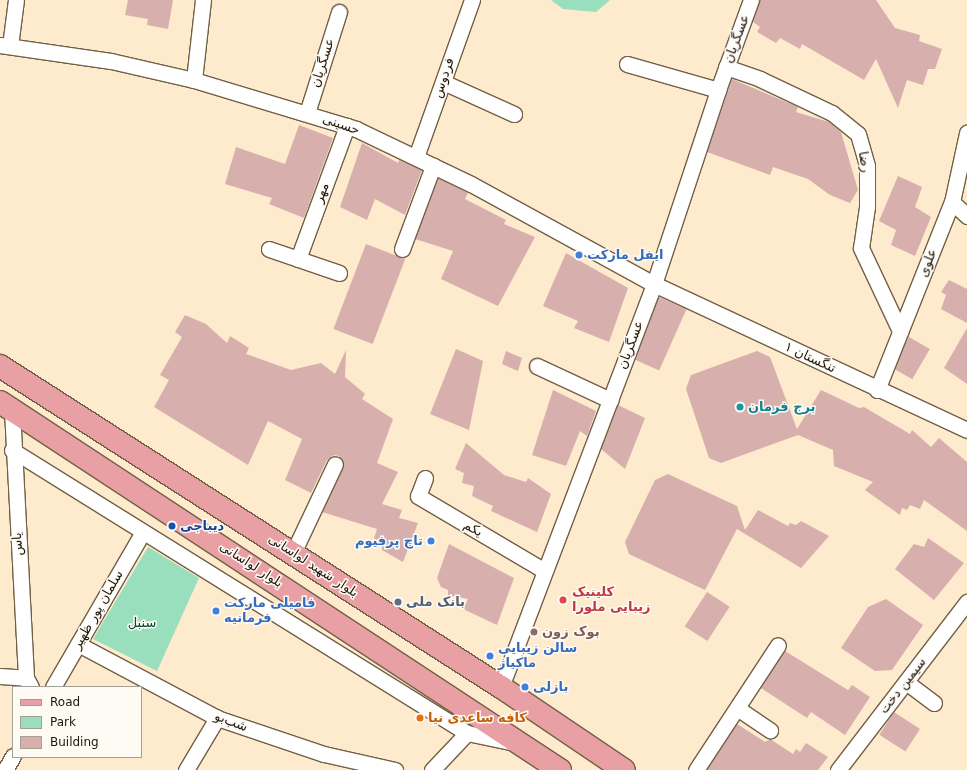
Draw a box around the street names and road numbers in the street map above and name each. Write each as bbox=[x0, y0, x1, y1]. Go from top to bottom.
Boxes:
street label: عسگریان bbox=[721, 12, 753, 66]
street label: عسگریان bbox=[308, 36, 338, 90]
street label: فردوس bbox=[430, 56, 458, 100]
street label: حسینی bbox=[320, 111, 362, 139]
street label: رضا bbox=[854, 150, 874, 174]
street label: مهر bbox=[311, 181, 333, 205]
street label: علوی bbox=[915, 247, 941, 279]
street label: عسگریان bbox=[615, 318, 647, 372]
street label: تنگستان ۱ bbox=[782, 339, 838, 377]
street label: یکم bbox=[461, 517, 485, 541]
street label: بلوار شهید لواسانی bbox=[265, 531, 361, 601]
street label: یاس bbox=[10, 532, 26, 556]
street label: بلوار لواسانی bbox=[216, 539, 286, 591]
street label: سلمان پور ظهیر bbox=[69, 568, 127, 652]
street label: سیمین دخت bbox=[876, 655, 930, 717]
street label: شب‌بو bbox=[212, 709, 250, 735]

